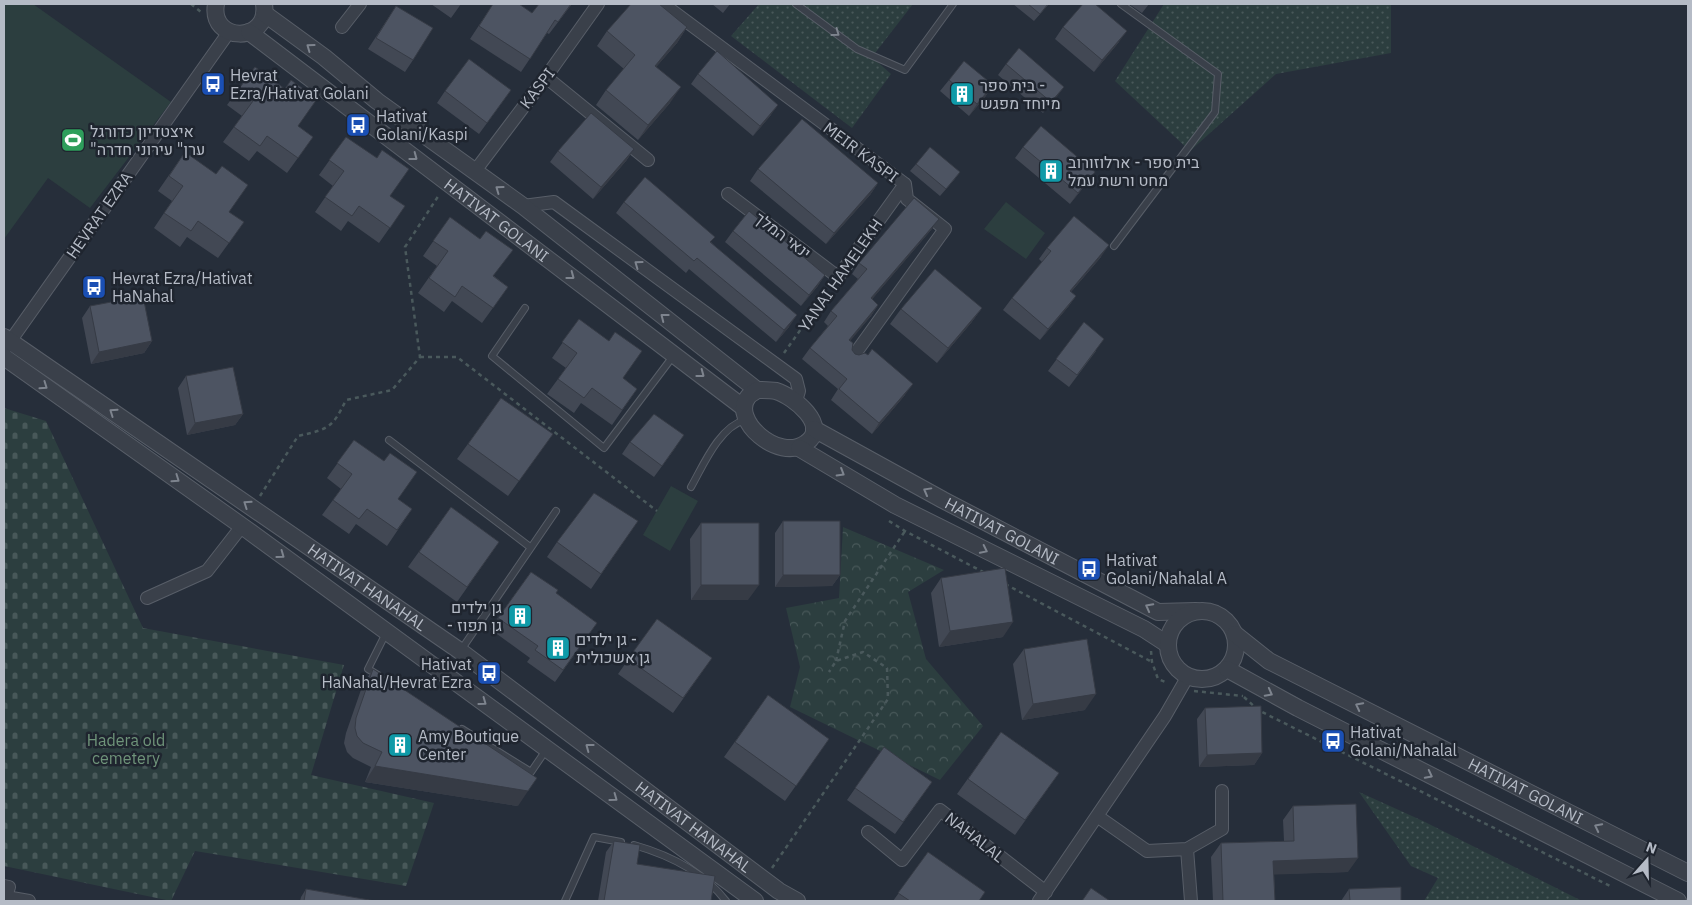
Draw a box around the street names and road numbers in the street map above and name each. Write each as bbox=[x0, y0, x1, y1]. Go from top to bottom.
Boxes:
street label: KASPI bbox=[515, 64, 559, 112]
street label: MEIR KASPI bbox=[820, 117, 902, 187]
street label: HEVRAT EZRA bbox=[62, 168, 136, 262]
street label: HATIVAT GOLANI bbox=[440, 174, 553, 266]
street label: ינאי המלך bbox=[751, 207, 815, 263]
street label: YANAI HAMELEKH bbox=[794, 215, 886, 335]
street label: HATIVAT GOLANI bbox=[942, 493, 1063, 569]
street label: HATIVAT HANAHAL bbox=[304, 539, 431, 635]
street label: HATIVAT GOLANI bbox=[1465, 753, 1586, 828]
street label: HATIVAT HANAHAL bbox=[632, 777, 756, 877]
street label: NAHALAL bbox=[941, 808, 1009, 866]

